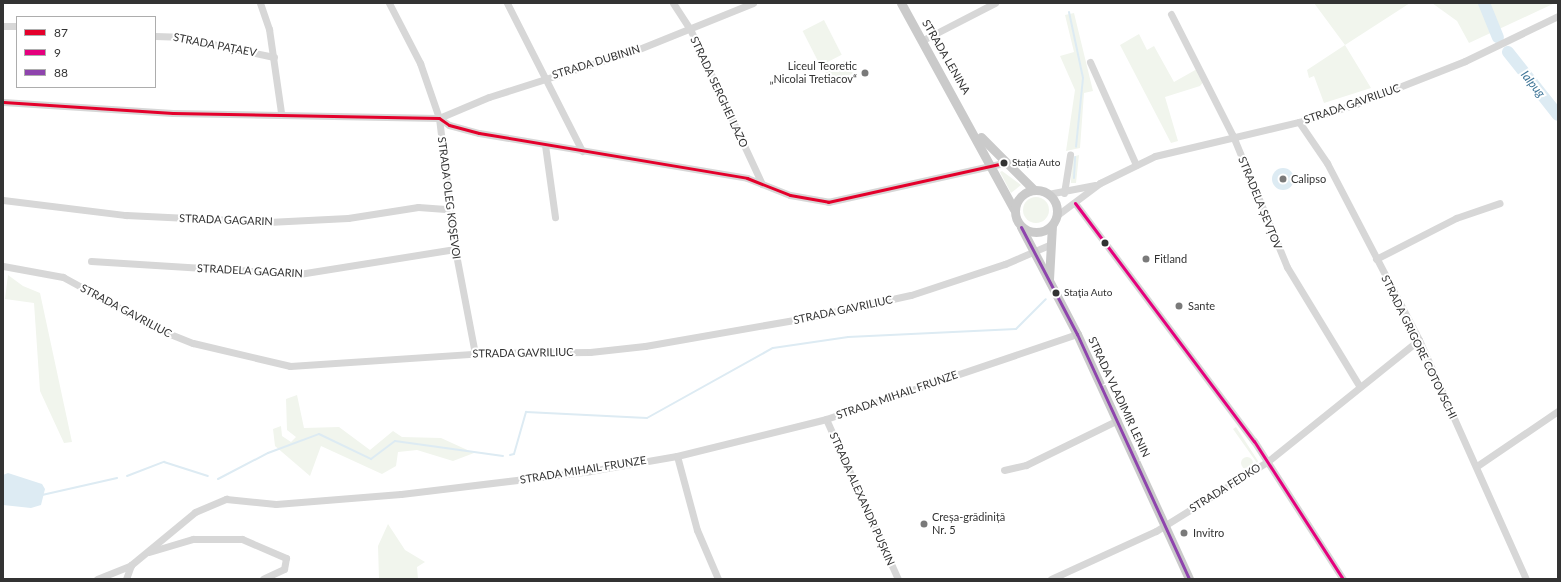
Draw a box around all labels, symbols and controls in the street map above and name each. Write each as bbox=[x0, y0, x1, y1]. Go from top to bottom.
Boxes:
legend bbox=[16, 16, 156, 88]
street label: STRADA LENINA bbox=[919, 17, 973, 97]
text: 87 bbox=[54, 25, 68, 40]
street label: STRADA PAȚAEV bbox=[172, 30, 258, 60]
street label: STRADA SERGHEI LAZO bbox=[687, 34, 751, 150]
street label: STRADA DUBININ bbox=[550, 42, 642, 82]
text: 9 bbox=[54, 45, 61, 60]
place label: Liceul Teoretic „Nicolai Tretiacov“ bbox=[769, 60, 857, 86]
text: 88 bbox=[54, 65, 68, 80]
marker: Liceul Teoretic „Nicolai Tretiacov“ bbox=[860, 68, 870, 78]
water label: Ialpug bbox=[1518, 68, 1548, 100]
street label: STRADA GAVRILIUC bbox=[1302, 81, 1402, 127]
street label: STRADA OLEG KOŞEVOI bbox=[435, 136, 463, 260]
street label: STRADELA ȘEVȚOV bbox=[1235, 154, 1285, 252]
place label: Stația Auto bbox=[1012, 157, 1061, 169]
marker: Stația Auto bbox=[999, 158, 1009, 168]
place label: Calipso bbox=[1291, 172, 1326, 186]
marker: Calipso bbox=[1278, 174, 1288, 184]
street label: STRADA GAGARIN bbox=[179, 212, 273, 228]
unlabelled marker bbox=[1100, 238, 1110, 248]
place label: Fitland bbox=[1154, 252, 1187, 266]
marker: Fitland bbox=[1141, 254, 1151, 264]
street label: STRADELA GAGARIN bbox=[197, 262, 303, 280]
street label: STRADA GRIGORE COTOVSCHI bbox=[1378, 273, 1460, 421]
street label: STRADA GAVRILIUC bbox=[78, 281, 174, 341]
place label: Staţia Auto bbox=[1064, 287, 1113, 299]
marker: Staţia Auto bbox=[1051, 288, 1061, 298]
street label: STRADA GAVRILIUC bbox=[792, 293, 894, 327]
place label: Sante bbox=[1188, 299, 1215, 313]
marker: Sante bbox=[1173, 300, 1185, 312]
street label: STRADA VLADIMIR LENIN bbox=[1085, 334, 1153, 460]
street label: STRADA GAVRILIUC bbox=[472, 346, 574, 360]
street label: STRADA MIHAIL FRUNZE bbox=[834, 368, 960, 422]
street label: STRADA ALEXANDR PUȘKIN bbox=[826, 430, 898, 568]
street label: STRADA MIHAIL FRUNZE bbox=[519, 453, 647, 487]
street label: STRADA FEDKO bbox=[1187, 461, 1263, 515]
place label: Creșa-grădiniță Nr. 5 bbox=[932, 511, 1005, 537]
marker: Creșa-grădiniță Nr. 5 bbox=[919, 519, 929, 529]
place label: Invitro bbox=[1193, 526, 1224, 540]
marker: Invitro bbox=[1178, 527, 1190, 539]

